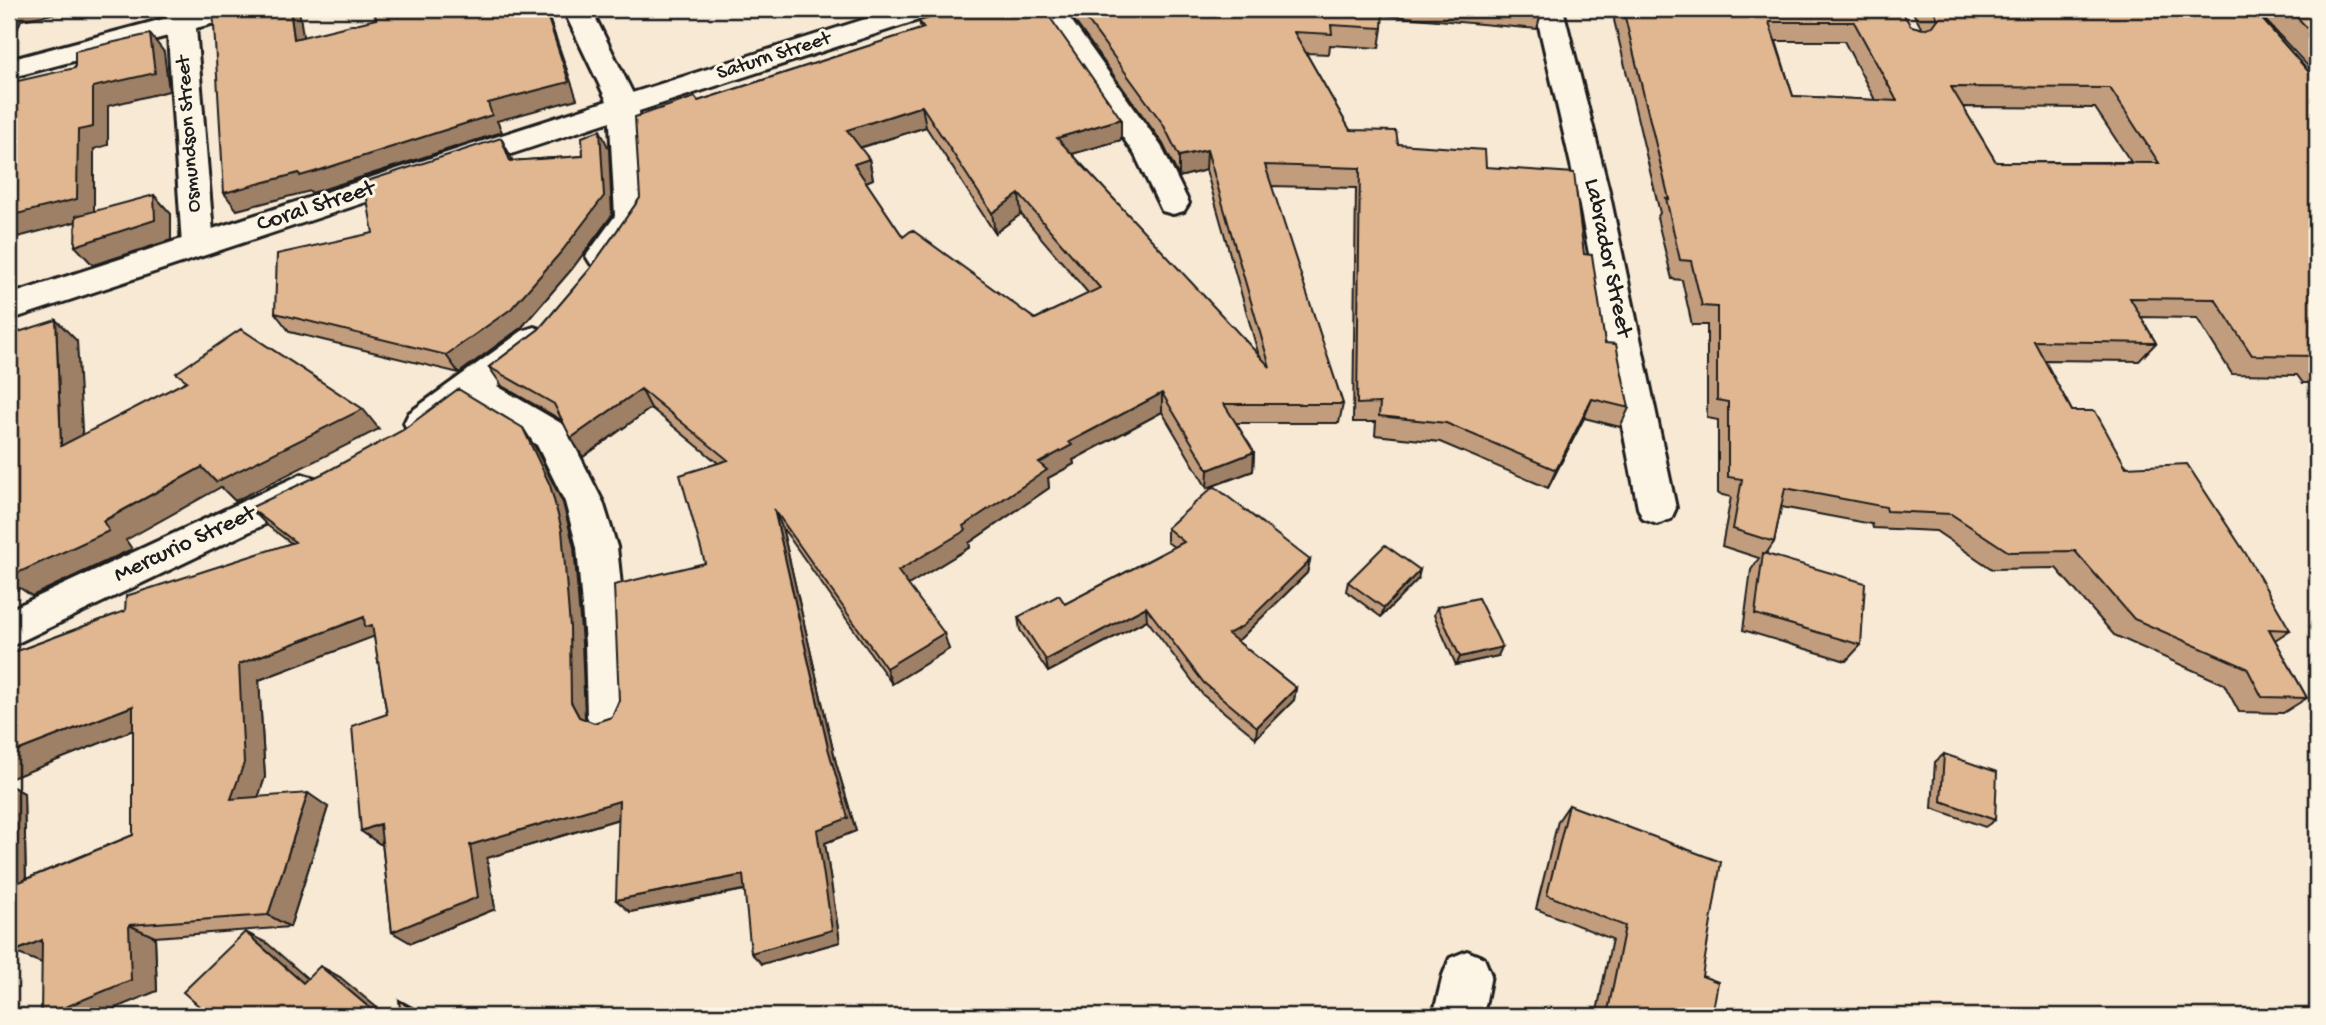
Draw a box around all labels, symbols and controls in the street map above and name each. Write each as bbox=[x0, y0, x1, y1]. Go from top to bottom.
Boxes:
street label: Saturn Street bbox=[714, 26, 836, 87]
street label: Osmundson Street bbox=[172, 52, 208, 213]
street label: Coral Street bbox=[253, 174, 381, 240]
street label: Labrador Street bbox=[1576, 176, 1638, 342]
street label: Mercurio Street bbox=[110, 499, 262, 590]

